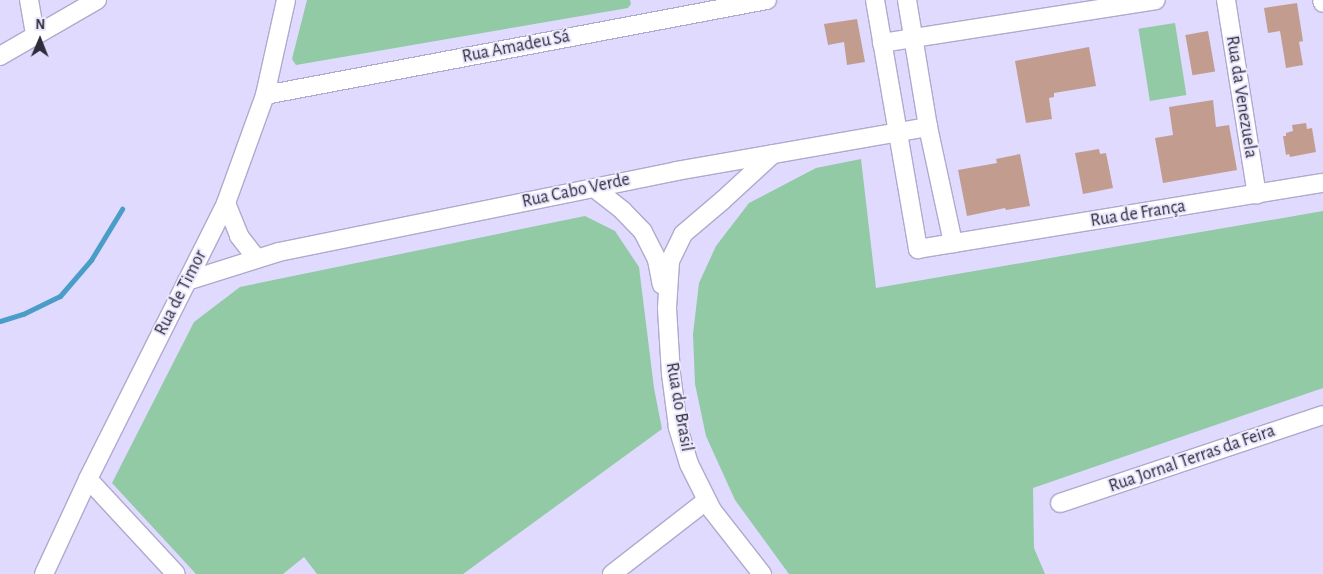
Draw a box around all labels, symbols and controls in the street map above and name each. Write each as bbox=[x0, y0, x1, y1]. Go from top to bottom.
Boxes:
north arrow bbox=[15, 15, 65, 65]
text: N bbox=[35, 18, 45, 32]
street label: Rua Amadeu Sá bbox=[460, 26, 572, 68]
street label: Rua da Venezuela bbox=[1221, 34, 1261, 160]
street label: Rua Cabo Verde bbox=[520, 169, 632, 213]
street label: Rua de França bbox=[1089, 196, 1187, 232]
street label: Rua de Timor bbox=[150, 247, 212, 339]
street label: Rua do Brasil bbox=[661, 361, 697, 453]
street label: Rua Jornal Terras da Feira bbox=[1106, 420, 1278, 498]

